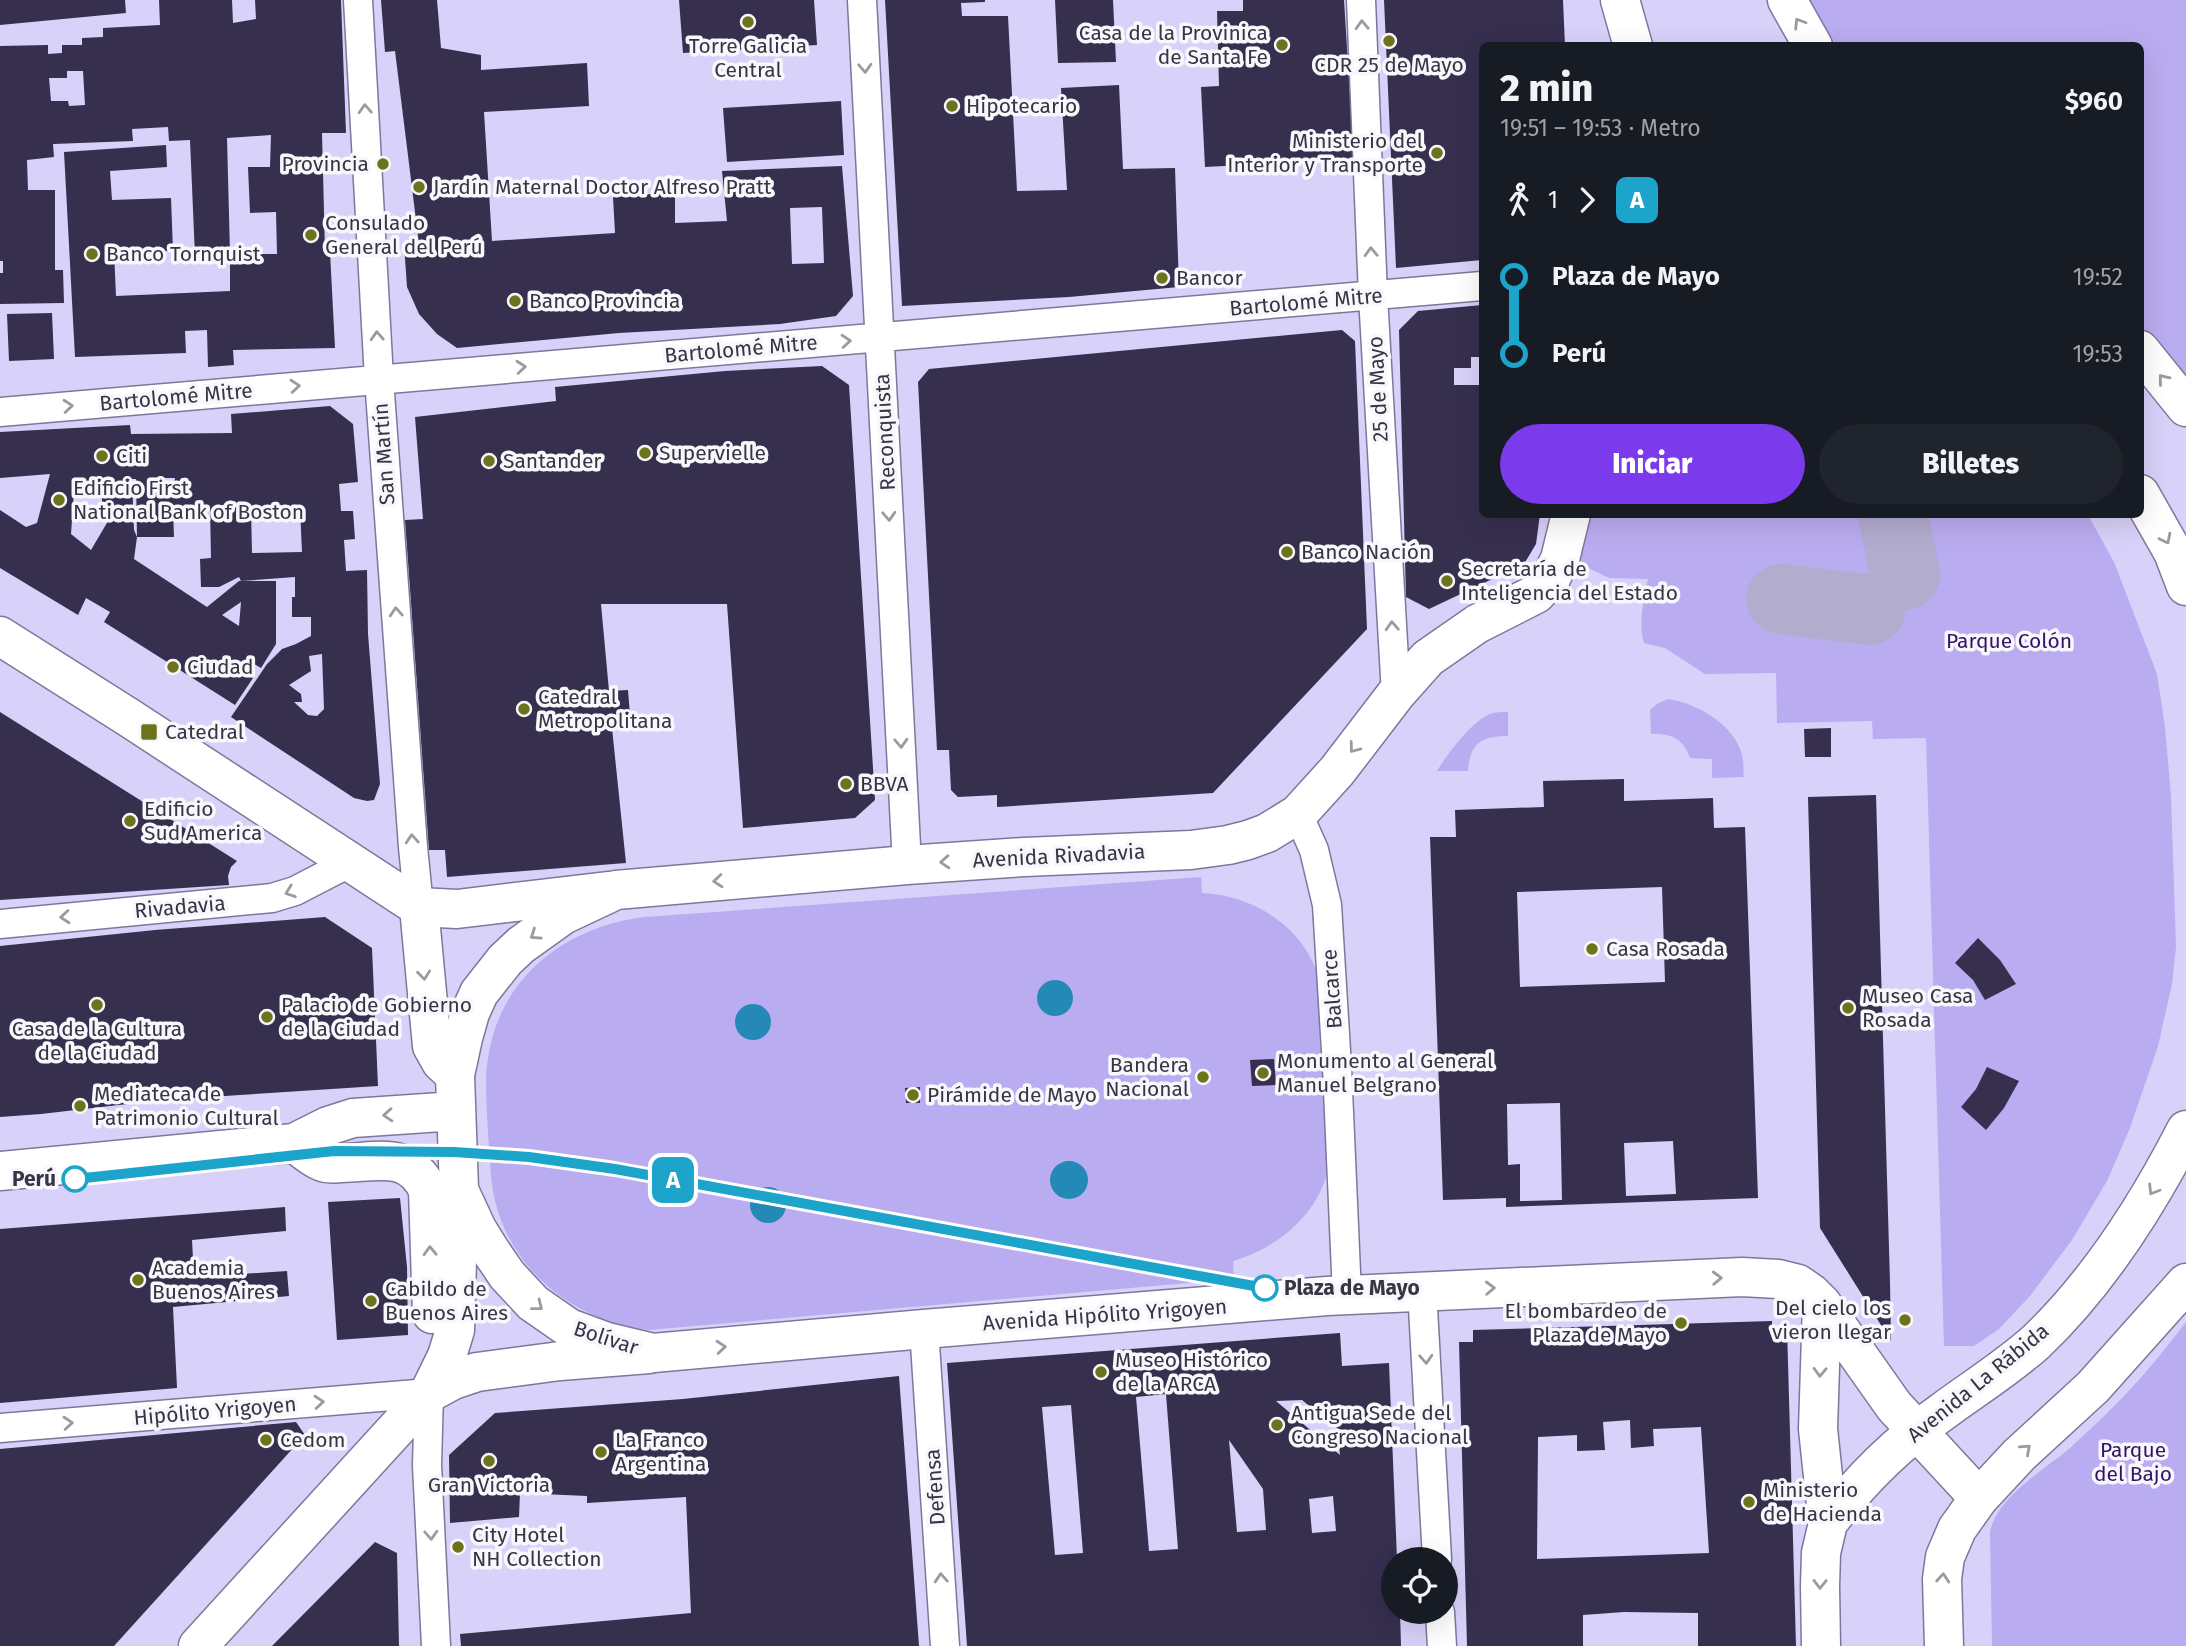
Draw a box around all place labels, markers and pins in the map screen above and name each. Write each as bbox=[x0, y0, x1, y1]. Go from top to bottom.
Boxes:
marker: Torre Galicia Central bbox=[740, 14, 756, 30]
place label: Casa de la Provinica de Santa Fe bbox=[1079, 20, 1268, 70]
place label: Torre Galicia Central bbox=[689, 33, 807, 83]
marker: CDR 25 de Mayo bbox=[1381, 33, 1397, 49]
marker: Casa de la Provinica de Santa Fe bbox=[1274, 37, 1290, 53]
place label: CDR 25 de Mayo bbox=[1314, 52, 1464, 78]
place label: Hipotecario bbox=[966, 93, 1077, 119]
marker: Hipotecario bbox=[944, 98, 960, 114]
place label: Ministerio del Interior y Transporte bbox=[1227, 128, 1423, 178]
marker: Ministerio del Interior y Transporte bbox=[1429, 145, 1445, 161]
place label: Provincia bbox=[282, 151, 369, 177]
marker: Provincia bbox=[375, 156, 391, 172]
place label: Jardín Maternal Doctor Alfreso Pratt bbox=[433, 174, 772, 200]
marker: Jardín Maternal Doctor Alfreso Pratt bbox=[411, 179, 427, 195]
place label: Consulado General del Perú bbox=[325, 210, 483, 260]
marker: Consulado General del Perú bbox=[303, 227, 319, 243]
place label: Banco Tornquist bbox=[106, 241, 261, 267]
marker: Banco Tornquist bbox=[84, 246, 100, 262]
place label: Bancor bbox=[1176, 265, 1243, 291]
marker: Bancor bbox=[1154, 270, 1170, 286]
place label: Banco Provincia bbox=[529, 288, 680, 314]
marker: Banco Provincia bbox=[507, 293, 523, 309]
place label: Supervielle bbox=[659, 440, 766, 466]
place label: Citi bbox=[116, 443, 147, 469]
marker: Supervielle bbox=[637, 445, 653, 461]
marker: Citi bbox=[94, 448, 110, 464]
place label: Santander bbox=[503, 448, 601, 474]
marker: Santander bbox=[481, 453, 497, 469]
place label: Edificio First National Bank of Boston bbox=[73, 475, 304, 525]
marker: Edificio First National Bank of Boston bbox=[51, 492, 67, 508]
place label: Banco Nación bbox=[1301, 539, 1431, 565]
marker: Banco Nación bbox=[1279, 544, 1295, 560]
place label: Secretaría de Inteligencia del Estado bbox=[1461, 556, 1678, 606]
marker: Secretaría de Inteligencia del Estado bbox=[1439, 573, 1455, 589]
place label: Ciudad bbox=[187, 654, 253, 680]
marker: Ciudad bbox=[165, 659, 181, 675]
place label: Catedral Metropolitana bbox=[538, 684, 673, 734]
marker: Catedral Metropolitana bbox=[516, 701, 532, 717]
place label: Catedral bbox=[165, 719, 244, 745]
marker: Catedral bbox=[139, 722, 159, 742]
place label: BBVA bbox=[860, 771, 909, 797]
marker: BBVA bbox=[838, 776, 854, 792]
place label: Edificio Sud America bbox=[144, 796, 263, 846]
marker: Edificio Sud America bbox=[122, 813, 138, 829]
place label: Casa Rosada bbox=[1606, 936, 1725, 962]
marker: Casa Rosada bbox=[1584, 941, 1600, 957]
place label: Museo Casa Rosada bbox=[1862, 983, 1973, 1033]
place label: Palacio de Gobierno de la Ciudad bbox=[281, 992, 472, 1042]
marker: Casa de la Cultura de la Ciudad bbox=[89, 997, 105, 1013]
marker: Museo Casa Rosada bbox=[1840, 1000, 1856, 1016]
marker: Palacio de Gobierno de la Ciudad bbox=[259, 1009, 275, 1025]
place label: Casa de la Cultura de la Ciudad bbox=[12, 1016, 182, 1066]
place label: Monumento al General Manuel Belgrano bbox=[1277, 1048, 1493, 1098]
place label: Bandera Nacional bbox=[1105, 1052, 1189, 1102]
marker: Monumento al General Manuel Belgrano bbox=[1255, 1065, 1271, 1081]
marker: Bandera Nacional bbox=[1195, 1069, 1211, 1085]
place label: Mediateca de Patrimonio Cultural bbox=[94, 1081, 279, 1131]
place label: Pirámide de Mayo bbox=[927, 1082, 1097, 1108]
marker: Pirámide de Mayo bbox=[905, 1087, 921, 1103]
marker: Mediateca de Patrimonio Cultural bbox=[72, 1098, 88, 1114]
place label: Perú bbox=[12, 1166, 56, 1192]
marker: Perú bbox=[62, 1166, 88, 1192]
place label: Academia Buenos Aires bbox=[152, 1255, 275, 1305]
marker: Academia Buenos Aires bbox=[130, 1272, 146, 1288]
marker: Plaza de Mayo bbox=[1252, 1275, 1278, 1301]
place label: Plaza de Mayo bbox=[1284, 1275, 1420, 1301]
place label: Cabildo de Buenos Aires bbox=[385, 1276, 508, 1326]
marker: Cabildo de Buenos Aires bbox=[363, 1293, 379, 1309]
place label: Del cielo los vieron llegar bbox=[1772, 1295, 1891, 1345]
place label: El bombardeo de Plaza de Mayo bbox=[1504, 1298, 1667, 1348]
marker: Del cielo los vieron llegar bbox=[1897, 1312, 1913, 1328]
marker: El bombardeo de Plaza de Mayo bbox=[1673, 1315, 1689, 1331]
place label: Museo Histórico de la ARCA bbox=[1115, 1347, 1268, 1397]
marker: Museo Histórico de la ARCA bbox=[1093, 1364, 1109, 1380]
place label: Antigua Sede del Congreso Nacional bbox=[1291, 1400, 1468, 1450]
marker: Antigua Sede del Congreso Nacional bbox=[1269, 1417, 1285, 1433]
place label: Cedom bbox=[280, 1427, 346, 1453]
place label: La Franco Argentina bbox=[615, 1427, 706, 1477]
marker: Cedom bbox=[258, 1432, 274, 1448]
marker: La Franco Argentina bbox=[593, 1444, 609, 1460]
marker: Gran Victoria bbox=[481, 1453, 497, 1469]
place label: Gran Victoria bbox=[428, 1472, 550, 1498]
place label: Ministerio de Hacienda bbox=[1763, 1477, 1882, 1527]
marker: Ministerio de Hacienda bbox=[1741, 1494, 1757, 1510]
place label: City Hotel NH Collection bbox=[472, 1522, 602, 1572]
marker: City Hotel NH Collection bbox=[450, 1539, 466, 1555]

